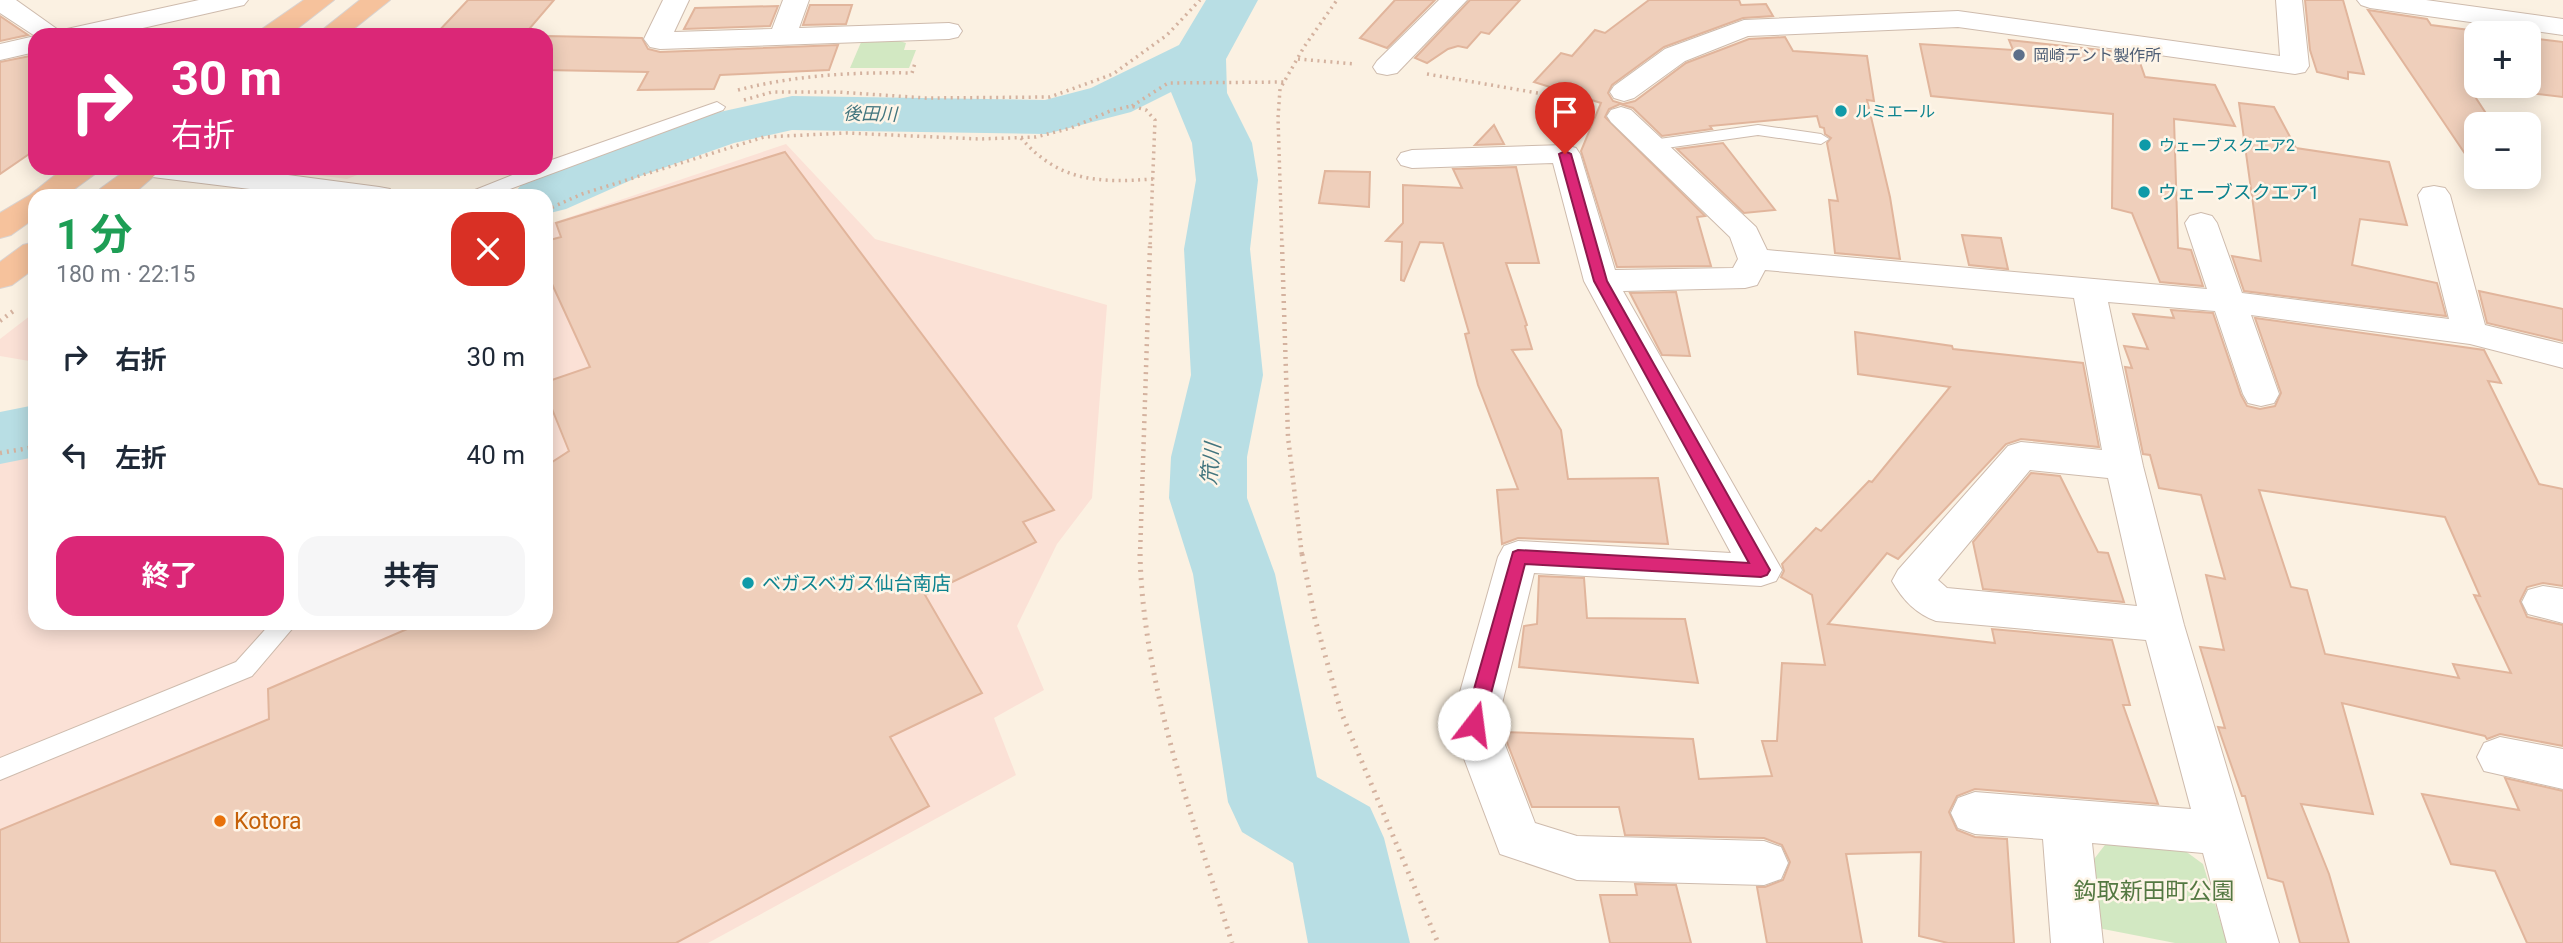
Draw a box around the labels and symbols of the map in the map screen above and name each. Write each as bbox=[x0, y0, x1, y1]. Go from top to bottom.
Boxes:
place label: 岡崎テント製作所 bbox=[2033, 46, 2161, 65]
marker: 岡崎テント製作所 bbox=[2011, 47, 2027, 63]
pin bbox=[1535, 82, 1595, 154]
place label: ルミエール bbox=[1855, 102, 1935, 121]
water label: 後田川 bbox=[843, 103, 899, 125]
marker: ルミエール bbox=[1833, 103, 1849, 119]
place label: ウェーブスクエア2 bbox=[2159, 136, 2295, 155]
marker: ウェーブスクエア2 bbox=[2137, 137, 2153, 153]
place label: ウェーブスクエア1 bbox=[2158, 181, 2320, 204]
marker: ウェーブスクエア1 bbox=[2136, 184, 2152, 200]
water label: 笊川 bbox=[1197, 440, 1225, 486]
place label: ベガスベガス仙台南店 bbox=[762, 572, 951, 595]
marker: ベガスベガス仙台南店 bbox=[740, 575, 756, 591]
position arrow bbox=[1437, 687, 1511, 761]
place label: Kotora bbox=[234, 808, 302, 835]
marker: Kotora bbox=[212, 813, 228, 829]
park label: 鈎取新田町公園 bbox=[2074, 878, 2235, 905]

